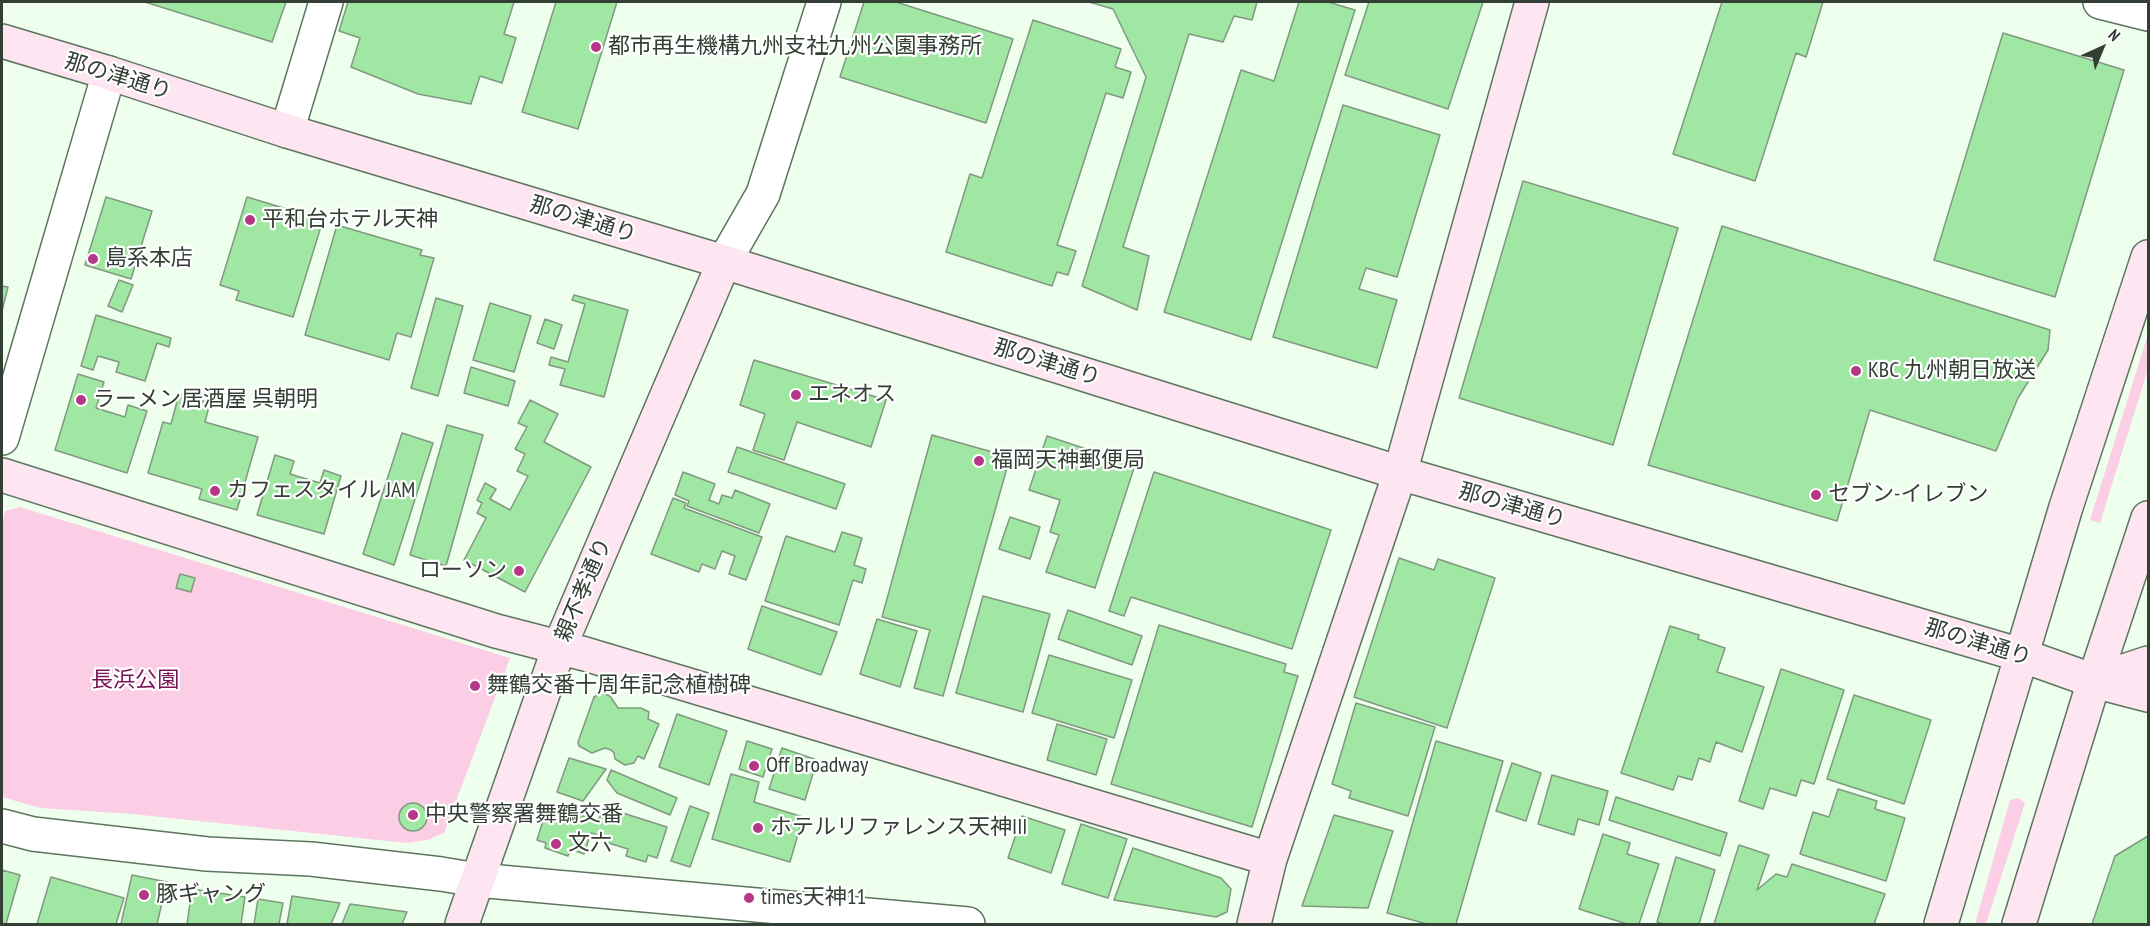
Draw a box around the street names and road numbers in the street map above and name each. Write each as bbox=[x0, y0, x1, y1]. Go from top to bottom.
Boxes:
street label: 那の津通り bbox=[62, 48, 174, 106]
street label: 那の津通り bbox=[527, 191, 639, 249]
street label: 那の津通り bbox=[991, 334, 1103, 392]
street label: 那の津通り bbox=[1455, 478, 1569, 534]
street label: 親不孝通り bbox=[550, 534, 618, 646]
street label: 那の津通り bbox=[1922, 614, 2034, 672]

